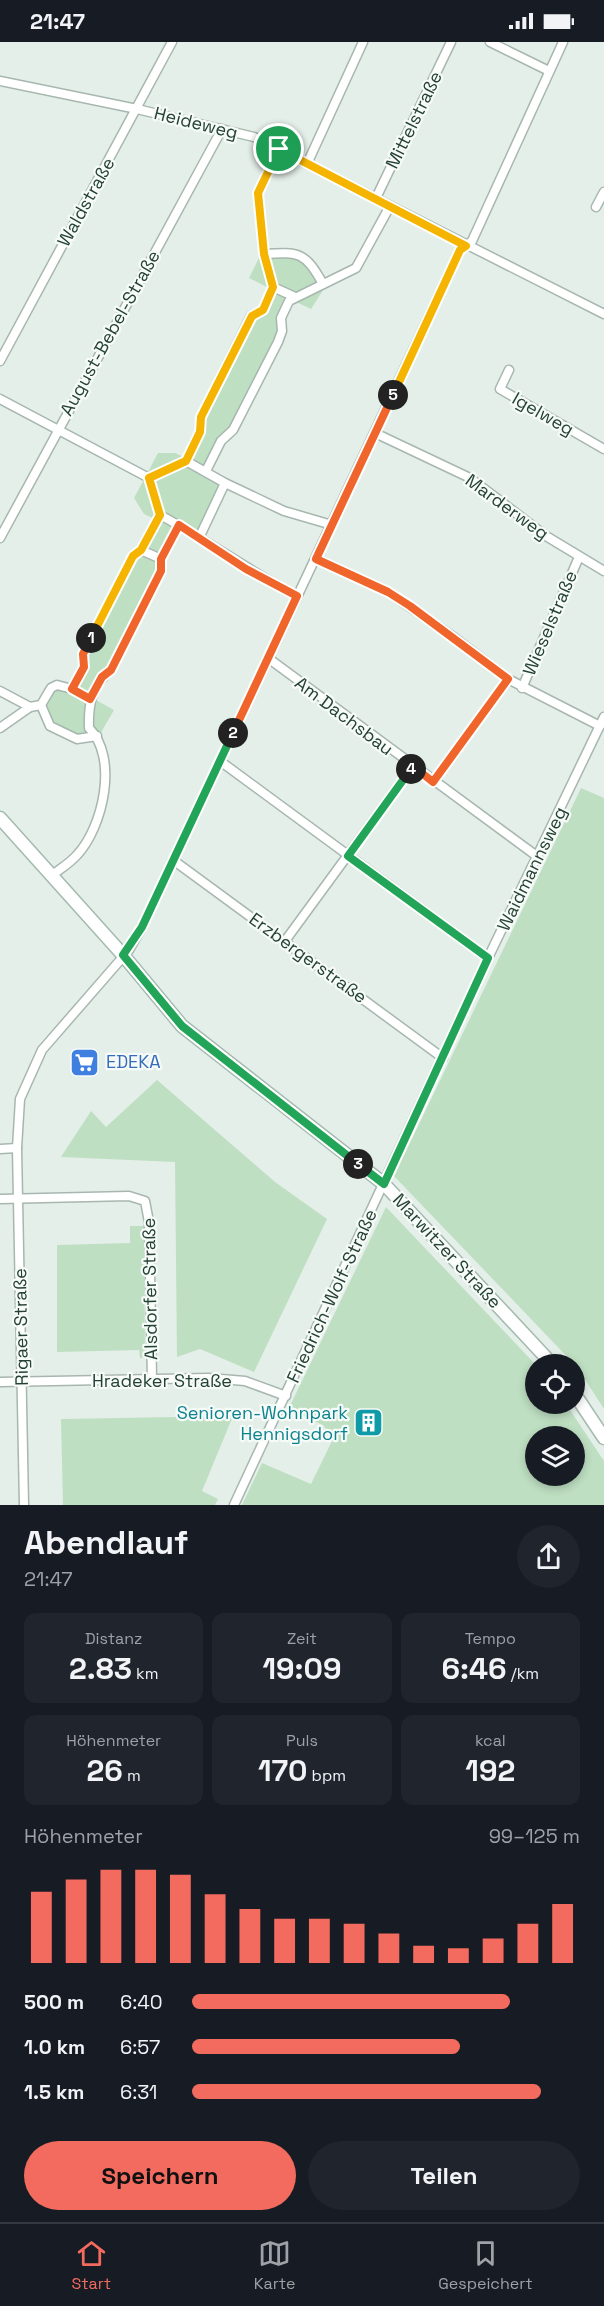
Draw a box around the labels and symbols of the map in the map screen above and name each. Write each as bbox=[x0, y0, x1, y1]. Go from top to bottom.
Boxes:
street label: Mittelstraße bbox=[380, 67, 447, 172]
street label: Heideweg bbox=[152, 101, 240, 144]
pin bbox=[253, 123, 304, 174]
street label: Waldstraße bbox=[52, 153, 119, 250]
street label: August-Bebel-Straße bbox=[54, 246, 165, 420]
pin: 5 bbox=[378, 380, 408, 410]
street label: Igelweg bbox=[508, 387, 578, 440]
street label: Marderweg bbox=[461, 469, 554, 545]
street label: Wieselstraße bbox=[517, 567, 582, 679]
pin: 1 bbox=[76, 623, 106, 653]
street label: Am Dachsbau bbox=[290, 671, 398, 760]
pin: 2 bbox=[218, 718, 248, 748]
pin: 4 bbox=[396, 754, 426, 784]
street label: Waidmannsweg bbox=[491, 803, 572, 935]
street label: Erzbergerstraße bbox=[245, 907, 372, 1008]
supermarket icon: EDEKA bbox=[69, 1046, 101, 1078]
place label: EDEKA bbox=[106, 1050, 161, 1073]
pin: 3 bbox=[343, 1149, 373, 1179]
street label: Marwitzer Straße bbox=[388, 1188, 507, 1313]
street label: Friedrich-Wolf-Straße bbox=[281, 1205, 382, 1386]
street label: Alsdorfer Straße bbox=[137, 1218, 162, 1360]
street label: Rigaer Straße bbox=[8, 1268, 33, 1386]
street label: Hradeker Straße bbox=[92, 1369, 232, 1392]
place label: Senioren-Wohnpark Hennigsdorf bbox=[177, 1401, 348, 1445]
building icon: Senioren-Wohnpark Hennigsdorf bbox=[353, 1407, 385, 1439]

